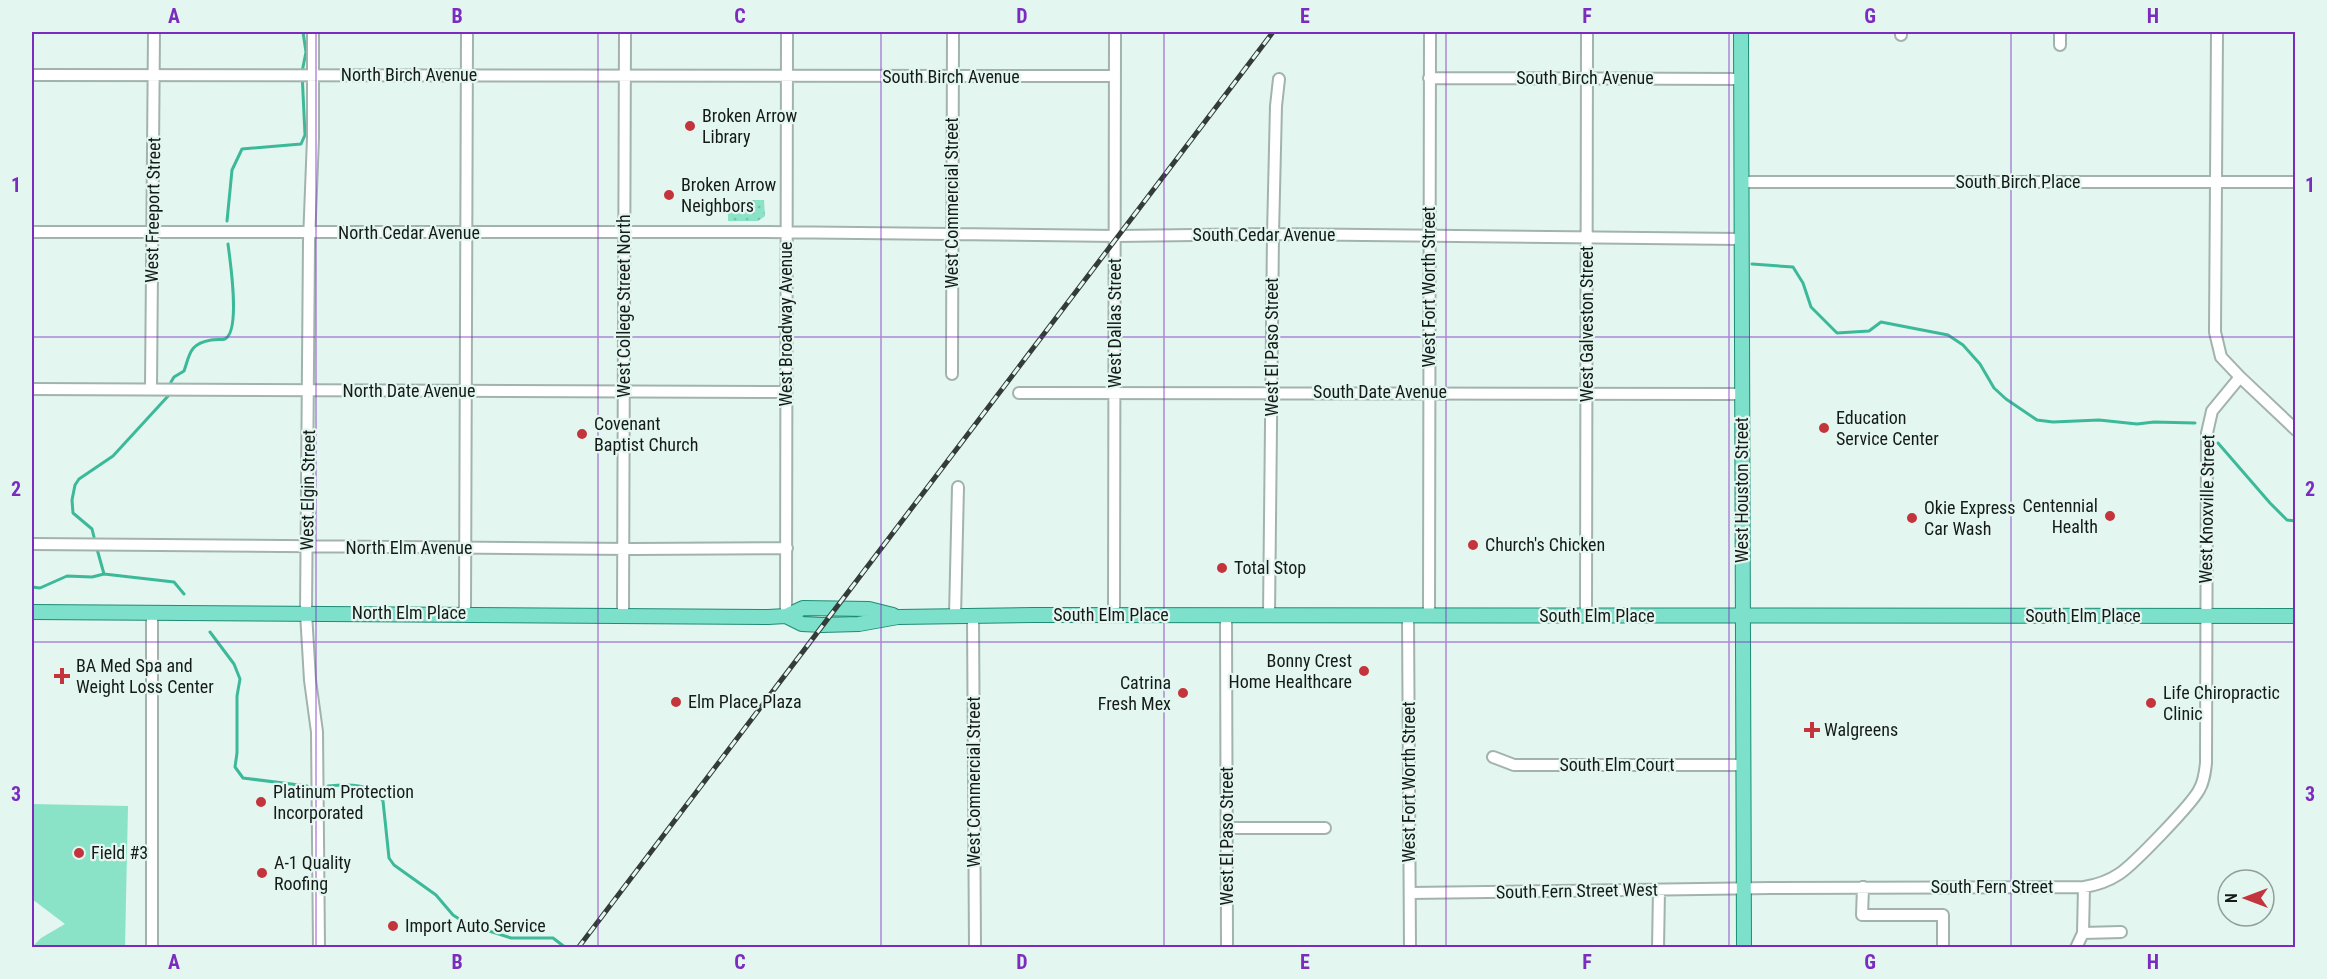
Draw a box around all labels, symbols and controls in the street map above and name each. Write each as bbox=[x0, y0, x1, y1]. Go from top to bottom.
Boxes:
text: A bbox=[168, 4, 180, 28]
text: B bbox=[451, 4, 463, 28]
text: C bbox=[734, 4, 746, 28]
text: D bbox=[1016, 4, 1028, 28]
text: E bbox=[1300, 4, 1310, 28]
text: F bbox=[1582, 4, 1592, 28]
text: G bbox=[1864, 4, 1876, 28]
text: H bbox=[2147, 4, 2159, 28]
street label: North Birch Avenue bbox=[341, 64, 477, 85]
street label: South Birch Avenue bbox=[882, 66, 1020, 87]
street label: South Birch Avenue bbox=[1516, 67, 1654, 88]
place label: Broken Arrow Library bbox=[702, 105, 798, 147]
street label: West Commercial Street bbox=[941, 117, 962, 289]
marker: Broken Arrow Library bbox=[683, 119, 697, 133]
street label: West Freeport Street bbox=[141, 137, 164, 283]
street label: South Birch Place bbox=[1955, 171, 2081, 192]
text: 1 bbox=[11, 173, 21, 197]
text: 1 bbox=[2305, 173, 2315, 197]
place label: Broken Arrow Neighbors bbox=[681, 174, 777, 216]
marker: Broken Arrow Neighbors bbox=[662, 188, 676, 202]
street label: West Fort Worth Street bbox=[1418, 206, 1439, 368]
street label: West College Street North bbox=[613, 214, 634, 398]
street label: North Cedar Avenue bbox=[338, 222, 480, 243]
street label: South Cedar Avenue bbox=[1193, 224, 1335, 245]
street label: West Broadway Avenue bbox=[775, 242, 796, 406]
street label: West Galveston Street bbox=[1576, 246, 1597, 402]
street label: West Dallas Street bbox=[1104, 258, 1125, 388]
street label: West El Paso Street bbox=[1261, 278, 1282, 416]
street label: North Date Avenue bbox=[343, 380, 475, 401]
street label: South Date Avenue bbox=[1313, 381, 1447, 402]
place label: Education Service Center bbox=[1836, 407, 1939, 449]
place label: Covenant Baptist Church bbox=[594, 413, 698, 455]
street label: West Houston Street bbox=[1731, 417, 1752, 563]
marker: Education Service Center bbox=[1817, 421, 1831, 435]
marker: Covenant Baptist Church bbox=[575, 427, 589, 441]
street label: West Elgin Street bbox=[296, 429, 319, 550]
street label: West Knoxville Street bbox=[2195, 434, 2218, 584]
text: 2 bbox=[11, 477, 21, 501]
text: 2 bbox=[2305, 477, 2315, 501]
place label: Centennial Health bbox=[2023, 495, 2098, 537]
place label: Okie Express Car Wash bbox=[1924, 497, 2016, 539]
marker: Centennial Health bbox=[2103, 509, 2117, 523]
marker: Okie Express Car Wash bbox=[1905, 511, 1919, 525]
place label: Church's Chicken bbox=[1485, 534, 1605, 555]
street label: North Elm Avenue bbox=[346, 537, 472, 558]
marker: Church's Chicken bbox=[1466, 538, 1480, 552]
place label: Total Stop bbox=[1234, 557, 1306, 578]
marker: Total Stop bbox=[1215, 561, 1229, 575]
street label: North Elm Place bbox=[352, 602, 466, 623]
street label: South Elm Place bbox=[1053, 604, 1169, 625]
street label: South Elm Place bbox=[1539, 605, 1655, 626]
street label: South Elm Place bbox=[2025, 605, 2141, 626]
place label: Bonny Crest Home Healthcare bbox=[1229, 650, 1352, 692]
place label: BA Med Spa and Weight Loss Center bbox=[76, 655, 214, 697]
marker: Bonny Crest Home Healthcare bbox=[1357, 664, 1371, 678]
marker: BA Med Spa and Weight Loss Center bbox=[53, 667, 71, 685]
place label: Catrina Fresh Mex bbox=[1098, 672, 1171, 714]
place label: Life Chiropractic Clinic bbox=[2163, 682, 2280, 724]
marker: Catrina Fresh Mex bbox=[1176, 686, 1190, 700]
place label: Elm Place Plaza bbox=[688, 691, 802, 712]
marker: Elm Place Plaza bbox=[669, 695, 683, 709]
street label: West Commercial Street bbox=[963, 696, 984, 868]
marker: Life Chiropractic Clinic bbox=[2144, 696, 2158, 710]
street label: West Fort Worth Street bbox=[1398, 701, 1419, 863]
place label: Walgreens bbox=[1824, 719, 1898, 740]
marker: Walgreens bbox=[1805, 723, 1819, 737]
street label: South Elm Court bbox=[1559, 754, 1675, 775]
street label: West El Paso Street bbox=[1216, 767, 1237, 905]
place label: Platinum Protection Incorporated bbox=[273, 781, 414, 823]
text: 3 bbox=[11, 782, 21, 806]
text: 3 bbox=[2305, 782, 2315, 806]
marker: Platinum Protection Incorporated bbox=[254, 795, 268, 809]
place label: Field #3 bbox=[91, 842, 148, 863]
marker: Field #3 bbox=[72, 846, 86, 860]
place label: A-1 Quality Roofing bbox=[274, 852, 352, 894]
marker: A-1 Quality Roofing bbox=[255, 866, 269, 880]
north arrow bbox=[2216, 868, 2276, 928]
street label: South Fern Street bbox=[1931, 876, 2053, 897]
street label: South Fern Street West bbox=[1496, 879, 1658, 902]
text: N bbox=[2222, 893, 2241, 903]
place label: Import Auto Service bbox=[405, 915, 546, 936]
marker: Import Auto Service bbox=[386, 919, 400, 933]
text: A bbox=[168, 950, 180, 974]
text: B bbox=[451, 950, 463, 974]
text: C bbox=[734, 950, 746, 974]
text: D bbox=[1016, 950, 1028, 974]
text: E bbox=[1300, 950, 1310, 974]
text: F bbox=[1582, 950, 1592, 974]
text: G bbox=[1864, 950, 1876, 974]
text: H bbox=[2147, 950, 2159, 974]

